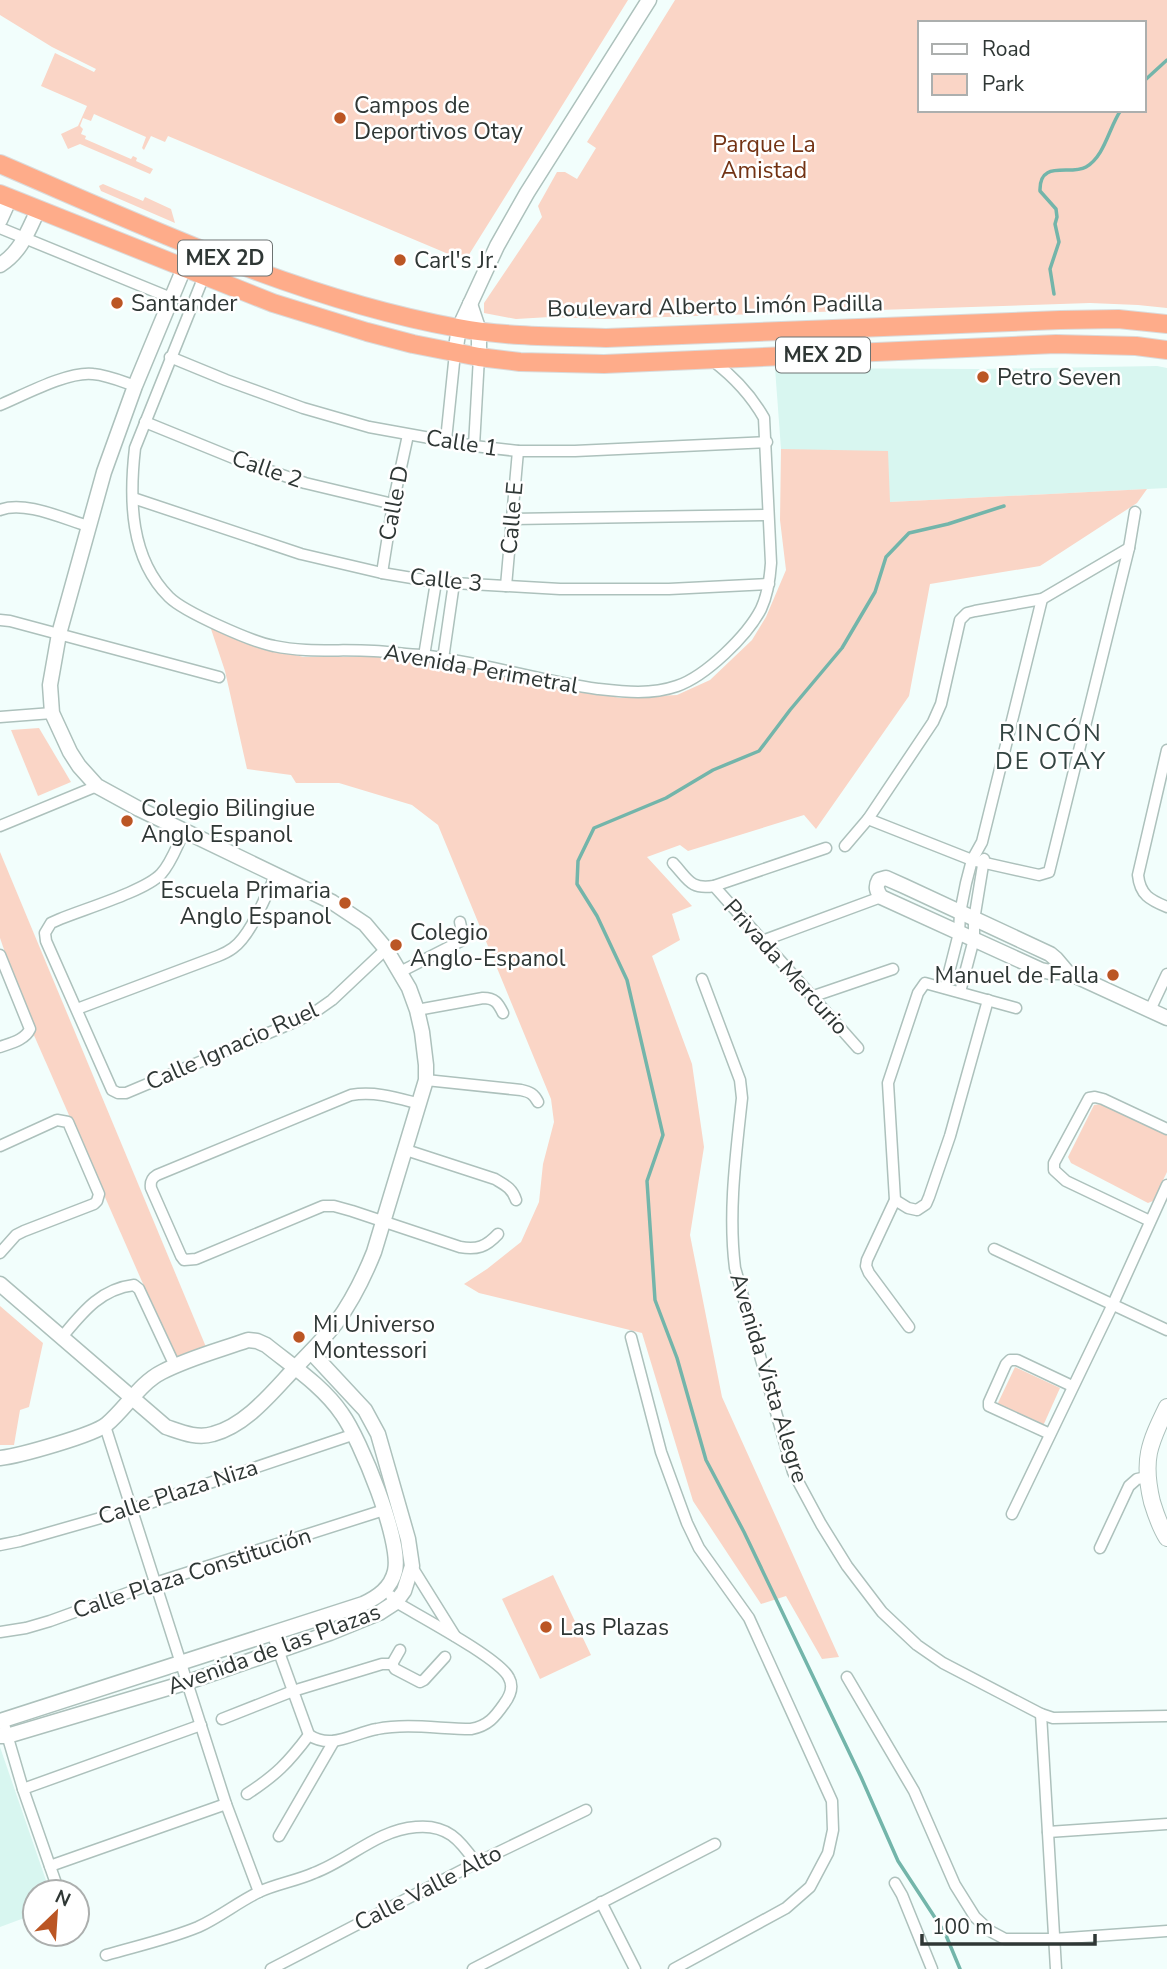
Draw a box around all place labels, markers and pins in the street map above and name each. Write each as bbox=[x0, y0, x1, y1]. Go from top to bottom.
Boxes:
place label: Campos de Deportivos Otay bbox=[354, 90, 523, 147]
marker: Campos de Deportivos Otay bbox=[332, 110, 348, 126]
place label: Carl's Jr. bbox=[414, 245, 498, 276]
marker: Carl's Jr. bbox=[392, 252, 408, 268]
place label: Santander bbox=[131, 288, 238, 319]
marker: Santander bbox=[109, 295, 125, 311]
place label: Petro Seven bbox=[997, 362, 1121, 393]
marker: Petro Seven bbox=[975, 369, 991, 385]
place label: Colegio Bilingiue Anglo Espanol bbox=[141, 793, 315, 850]
marker: Colegio Bilingiue Anglo Espanol bbox=[119, 813, 135, 829]
place label: Escuela Primaria Anglo Espanol bbox=[160, 875, 331, 932]
marker: Escuela Primaria Anglo Espanol bbox=[337, 895, 353, 911]
place label: Colegio Anglo-Espanol bbox=[410, 917, 566, 974]
marker: Colegio Anglo-Espanol bbox=[388, 937, 404, 953]
place label: Manuel de Falla bbox=[935, 960, 1099, 991]
marker: Manuel de Falla bbox=[1105, 967, 1121, 983]
place label: Mi Universo Montessori bbox=[313, 1309, 435, 1366]
marker: Mi Universo Montessori bbox=[291, 1329, 307, 1345]
place label: Las Plazas bbox=[560, 1612, 669, 1643]
marker: Las Plazas bbox=[538, 1619, 554, 1635]

